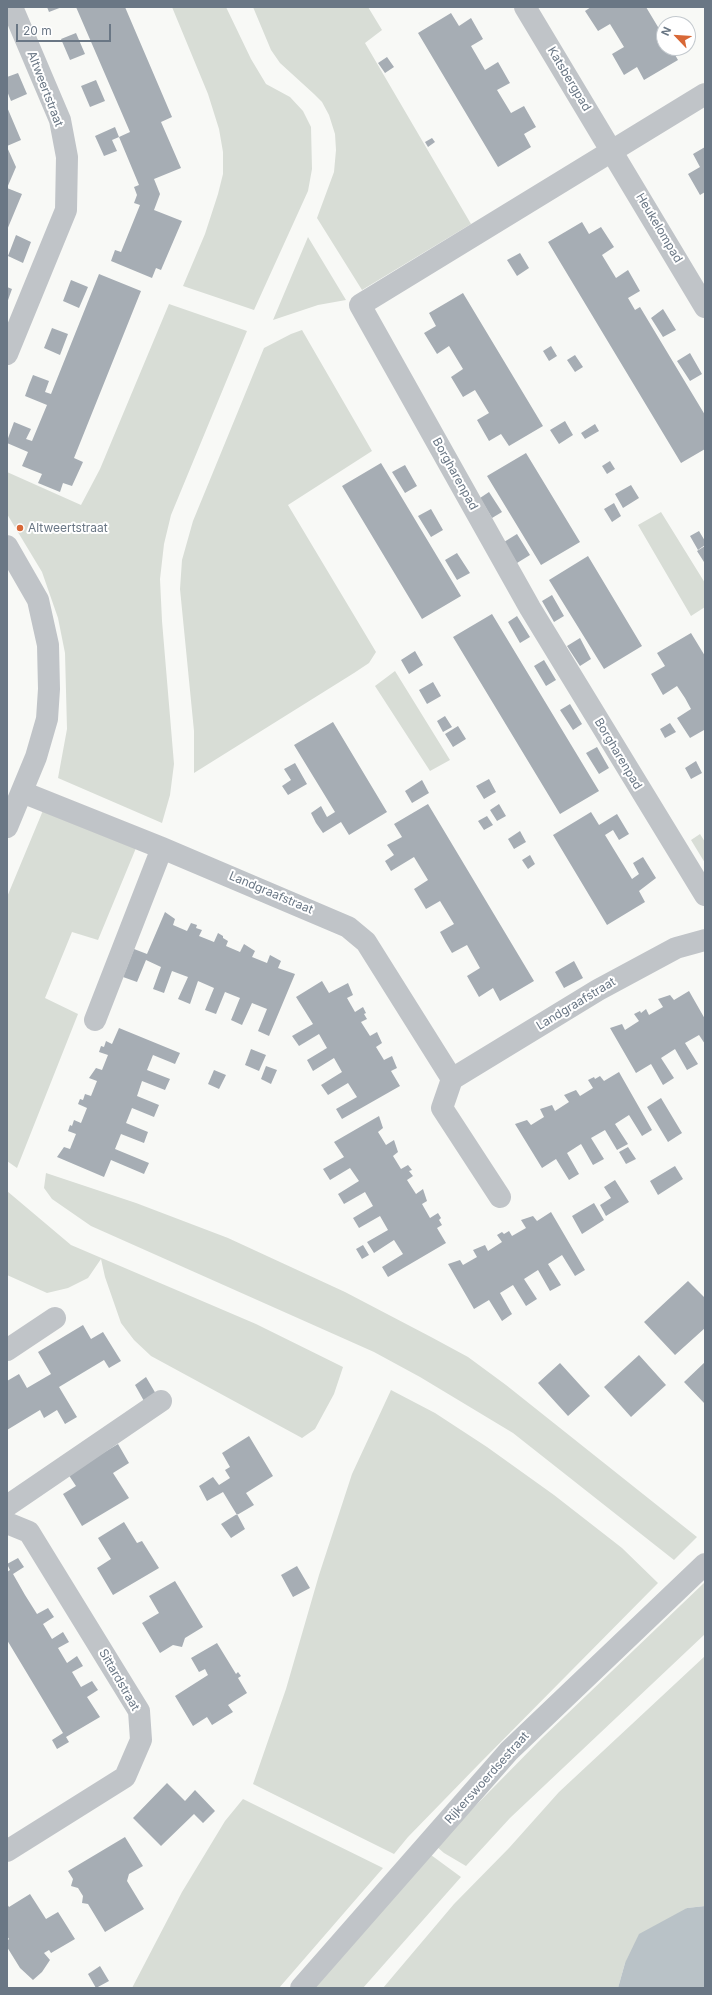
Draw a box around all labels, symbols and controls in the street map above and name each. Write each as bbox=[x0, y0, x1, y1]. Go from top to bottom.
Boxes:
scale bar bbox=[18, 16, 113, 42]
north arrow bbox=[656, 16, 696, 56]
text: 20 m bbox=[23, 23, 52, 38]
text: N bbox=[658, 25, 674, 38]
street label: Katsbergpad bbox=[544, 44, 594, 114]
street label: Altweertstraat bbox=[24, 49, 66, 129]
street label: Heukelompad bbox=[633, 191, 685, 265]
street label: Borgharenpad bbox=[429, 435, 481, 513]
place label: Altweertstraat bbox=[28, 521, 108, 535]
marker: Altweertstraat bbox=[15, 523, 25, 533]
street label: Borgharenpad bbox=[591, 716, 645, 792]
street label: Landgraafstraat bbox=[227, 869, 315, 917]
street label: Landgraafstraat bbox=[534, 975, 618, 1033]
street label: Sittardstraat bbox=[96, 1647, 142, 1713]
street label: Rijkerswoerdsestraat bbox=[442, 1729, 532, 1827]

